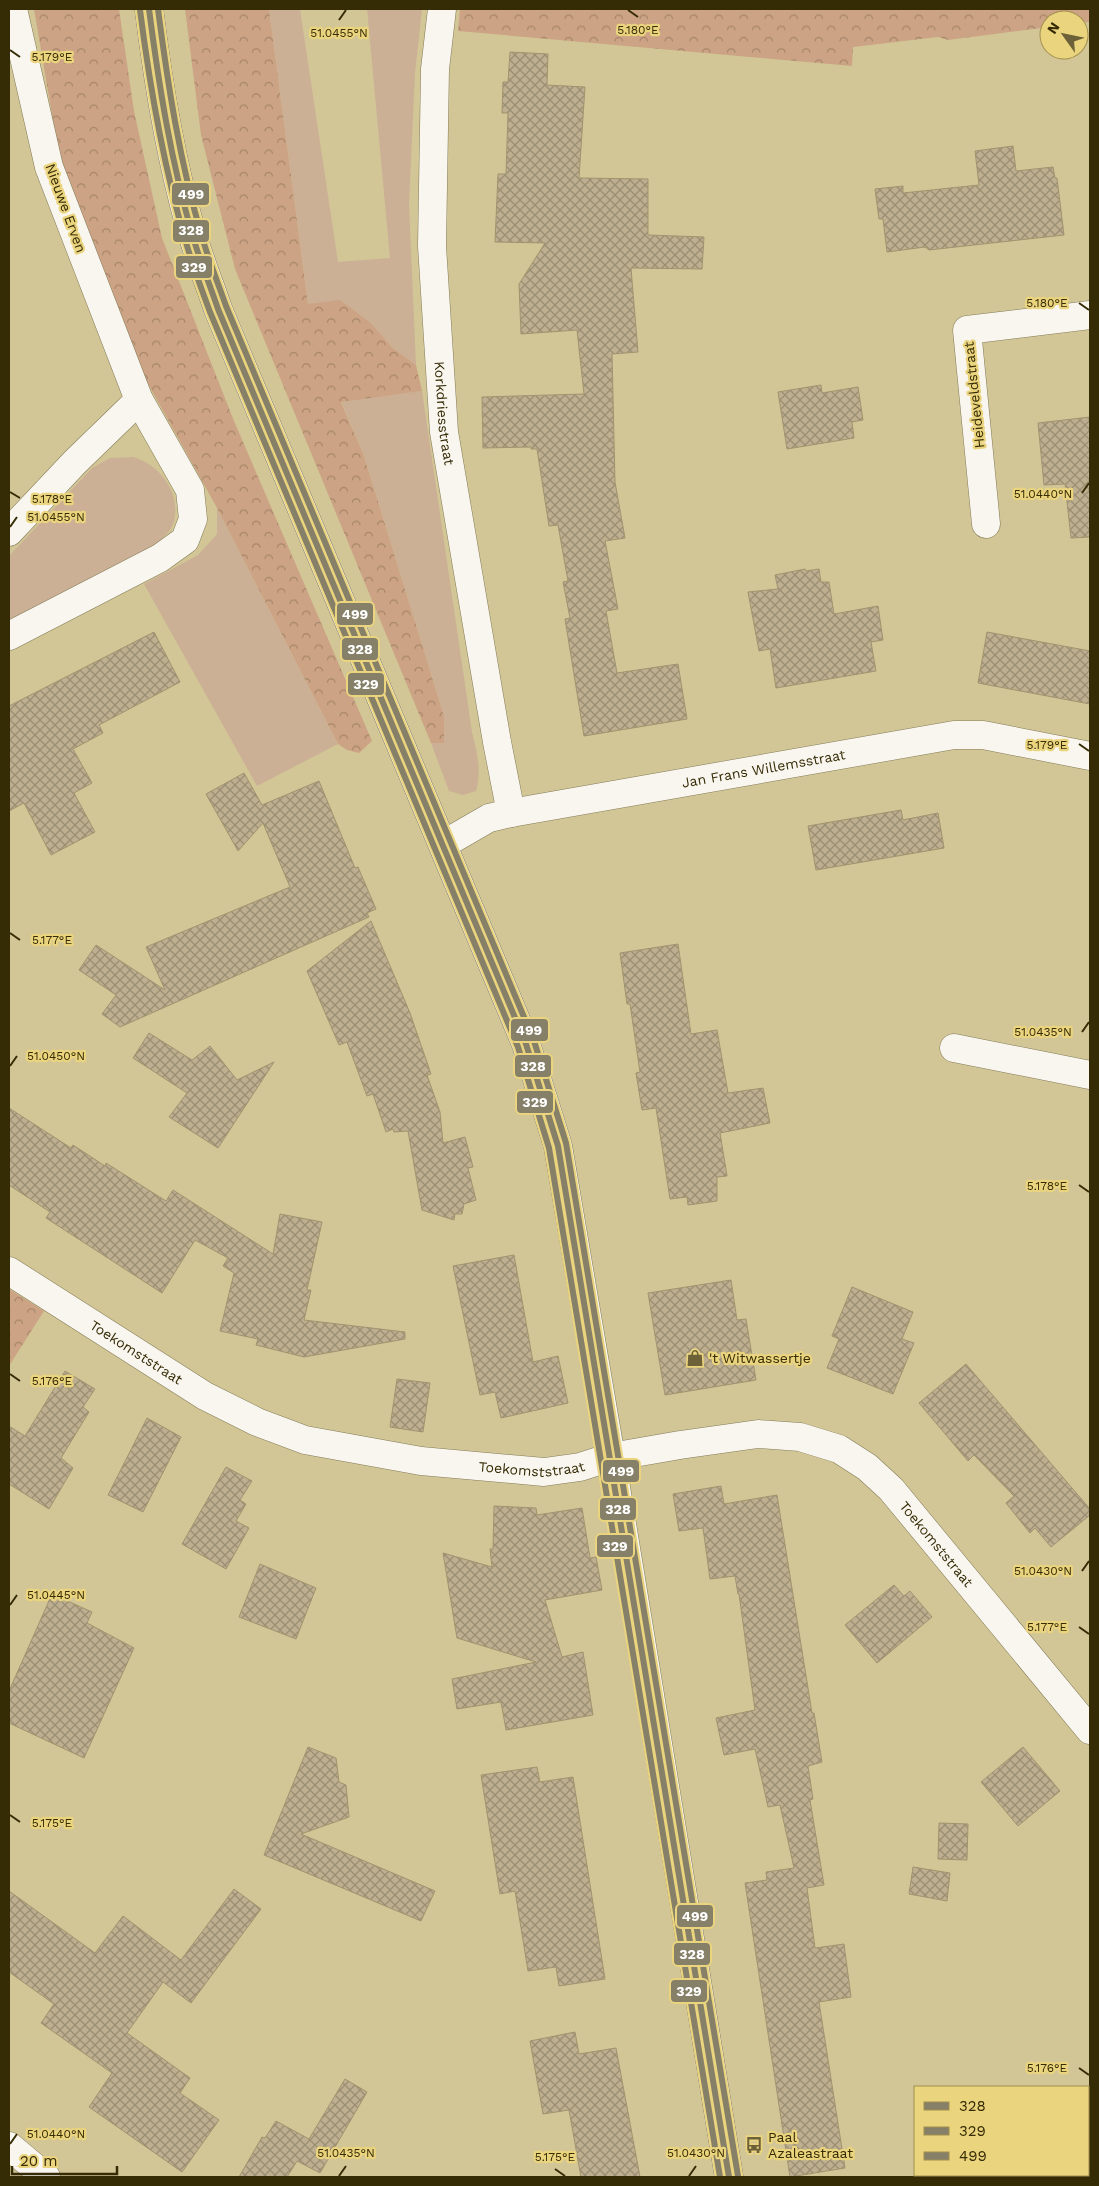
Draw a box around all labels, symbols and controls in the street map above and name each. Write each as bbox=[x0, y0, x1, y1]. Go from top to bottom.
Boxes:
north arrow bbox=[1039, 10, 1089, 60]
text: N bbox=[1044, 19, 1063, 37]
text: 5.180°E bbox=[617, 23, 659, 37]
text: 51.0455°N bbox=[310, 26, 368, 40]
text: 5.179°E bbox=[32, 50, 73, 64]
street label: Nieuwe Erven bbox=[42, 161, 90, 255]
line badge: 499 bbox=[171, 182, 210, 206]
text: 499 bbox=[178, 186, 204, 202]
line badge: 328 bbox=[172, 219, 210, 243]
text: 328 bbox=[178, 222, 204, 238]
line badge: 329 bbox=[175, 255, 213, 279]
text: 329 bbox=[181, 259, 207, 275]
text: 5.180°E bbox=[1026, 296, 1068, 310]
street label: Heideveldstraat bbox=[960, 341, 988, 449]
street label: Korkdriesstraat bbox=[431, 361, 458, 466]
text: 51.0440°N bbox=[1014, 487, 1072, 501]
text: 5.178°E bbox=[32, 492, 73, 506]
text: 51.0455°N bbox=[27, 510, 85, 524]
line badge: 499 bbox=[336, 602, 374, 626]
text: 499 bbox=[342, 606, 368, 622]
line badge: 328 bbox=[341, 637, 379, 661]
text: 328 bbox=[347, 641, 373, 657]
line badge: 329 bbox=[347, 672, 385, 696]
text: 329 bbox=[353, 676, 379, 692]
text: 5.179°E bbox=[1027, 738, 1068, 752]
street label: Jan Frans Willemsstraat bbox=[680, 746, 847, 791]
text: 5.177°E bbox=[32, 933, 72, 947]
line badge: 499 bbox=[510, 1018, 549, 1042]
text: 499 bbox=[516, 1022, 542, 1038]
text: 51.0435°N bbox=[1014, 1025, 1072, 1039]
text: 51.0450°N bbox=[27, 1049, 85, 1063]
line badge: 328 bbox=[514, 1054, 552, 1078]
text: 328 bbox=[520, 1058, 546, 1074]
line badge: 329 bbox=[516, 1090, 554, 1114]
text: 329 bbox=[522, 1094, 548, 1110]
text: 5.178°E bbox=[1027, 1179, 1068, 1193]
street label: Toekomststraat bbox=[87, 1317, 186, 1388]
shop icon: 't Witwassertje bbox=[685, 1348, 705, 1368]
place label: 't Witwassertje bbox=[709, 1350, 811, 1366]
text: 5.176°E bbox=[32, 1374, 73, 1388]
street label: Toekomststraat bbox=[478, 1458, 587, 1480]
line badge: 499 bbox=[602, 1459, 640, 1483]
text: 499 bbox=[608, 1463, 634, 1479]
line badge: 328 bbox=[599, 1497, 637, 1521]
street label: Toekomststraat bbox=[896, 1498, 976, 1590]
text: 328 bbox=[605, 1501, 631, 1517]
line badge: 329 bbox=[596, 1534, 634, 1558]
text: 329 bbox=[602, 1538, 628, 1554]
text: 51.0430°N bbox=[1014, 1564, 1072, 1578]
text: 51.0445°N bbox=[27, 1588, 85, 1602]
text: 5.177°E bbox=[1027, 1620, 1067, 1634]
text: 5.175°E bbox=[32, 1816, 73, 1830]
line badge: 499 bbox=[676, 1904, 714, 1928]
text: 499 bbox=[682, 1908, 708, 1924]
line badge: 328 bbox=[673, 1942, 711, 1966]
text: 328 bbox=[679, 1946, 705, 1962]
line badge: 329 bbox=[670, 1979, 708, 2003]
text: 329 bbox=[676, 1983, 702, 1999]
text: 5.176°E bbox=[1027, 2061, 1068, 2075]
legend bbox=[914, 2086, 1089, 2176]
text: 328 bbox=[959, 2097, 986, 2115]
text: 329 bbox=[959, 2122, 986, 2140]
text: 51.0440°N bbox=[27, 2127, 85, 2141]
place label: Paal Azaleastraat bbox=[768, 2129, 853, 2161]
bus stop icon: Paal Azaleastraat bbox=[744, 2135, 764, 2155]
scale bar bbox=[12, 2144, 118, 2176]
text: 51.0435°N bbox=[317, 2146, 375, 2160]
text: 51.0430°N bbox=[667, 2146, 725, 2160]
text: 499 bbox=[959, 2147, 987, 2165]
text: 5.175°E bbox=[535, 2150, 576, 2164]
text: 20 m bbox=[20, 2152, 58, 2170]

